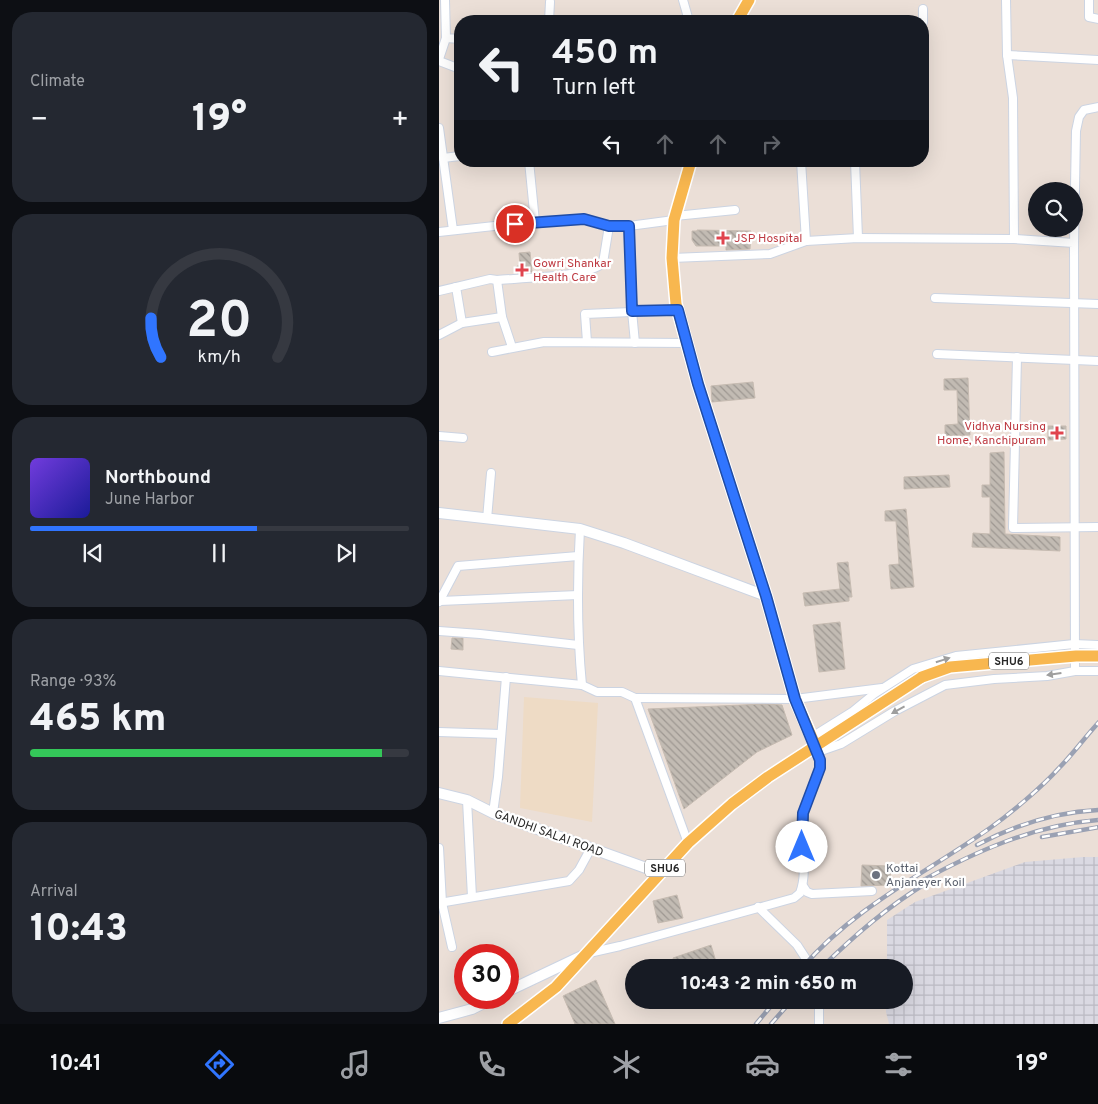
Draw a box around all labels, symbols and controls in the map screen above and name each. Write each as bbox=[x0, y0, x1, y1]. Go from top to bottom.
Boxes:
text: 450 m bbox=[552, 32, 658, 76]
icon: left bbox=[469, 35, 534, 100]
text: Climate bbox=[30, 72, 85, 92]
text: Turn left bbox=[552, 75, 635, 102]
text: 19° bbox=[192, 96, 247, 145]
text: − bbox=[30, 103, 48, 139]
text: + bbox=[391, 103, 409, 139]
icon: left bbox=[598, 130, 626, 158]
icon: ahead bbox=[651, 130, 679, 158]
icon: ahead bbox=[704, 130, 732, 158]
icon: right bbox=[757, 130, 785, 158]
map controls bbox=[1028, 182, 1083, 237]
button: search bbox=[1028, 182, 1083, 237]
pin bbox=[494, 203, 536, 245]
icon: arrive bbox=[501, 210, 529, 238]
marker: JSP Hospital bbox=[716, 231, 730, 245]
place label: JSP Hospital bbox=[734, 231, 802, 247]
place label: Gowri Shankar Health Care bbox=[533, 256, 612, 286]
marker: Gowri Shankar Health Care bbox=[515, 263, 529, 277]
text: 20 bbox=[187, 290, 253, 356]
text: km/h bbox=[198, 346, 241, 369]
place label: Vidhya Nursing Home, Kanchipuram bbox=[937, 419, 1046, 449]
marker: Vidhya Nursing Home, Kanchipuram bbox=[1050, 426, 1064, 440]
text: Northbound bbox=[105, 466, 211, 490]
text: June Harbor bbox=[105, 490, 194, 510]
icon: previous bbox=[79, 539, 107, 567]
icon: pause bbox=[205, 539, 233, 567]
icon: next bbox=[332, 539, 360, 567]
road number: SHU6 bbox=[989, 652, 1029, 669]
one-way arrow bbox=[936, 656, 951, 664]
one-way arrow bbox=[1045, 671, 1061, 679]
text: Range · 93% bbox=[30, 672, 117, 692]
text: 465 km bbox=[30, 696, 166, 745]
one-way arrow bbox=[891, 706, 905, 714]
street label: GANDHI SALAI ROAD bbox=[492, 807, 605, 861]
position arrow bbox=[775, 820, 827, 872]
road number: SHU6 bbox=[645, 860, 685, 876]
place label: Kottai Anjaneyer Koil bbox=[886, 861, 965, 891]
marker: Kottai Anjaneyer Koil bbox=[870, 869, 882, 881]
text: Arrival bbox=[30, 882, 78, 902]
text: 10:43 bbox=[30, 906, 128, 955]
speed limit sign: 30 bbox=[454, 944, 519, 1009]
text: 10:43 · 2 min · 650 m bbox=[681, 972, 857, 996]
icon: directions bbox=[202, 1047, 237, 1082]
icon: music bbox=[338, 1047, 373, 1082]
icon: phone bbox=[474, 1047, 509, 1082]
icon: climate bbox=[609, 1047, 644, 1082]
icon: car bbox=[745, 1047, 780, 1082]
icon: filters bbox=[881, 1047, 916, 1082]
text: 10:41 bbox=[50, 1051, 102, 1078]
text: 19° bbox=[1016, 1051, 1048, 1078]

